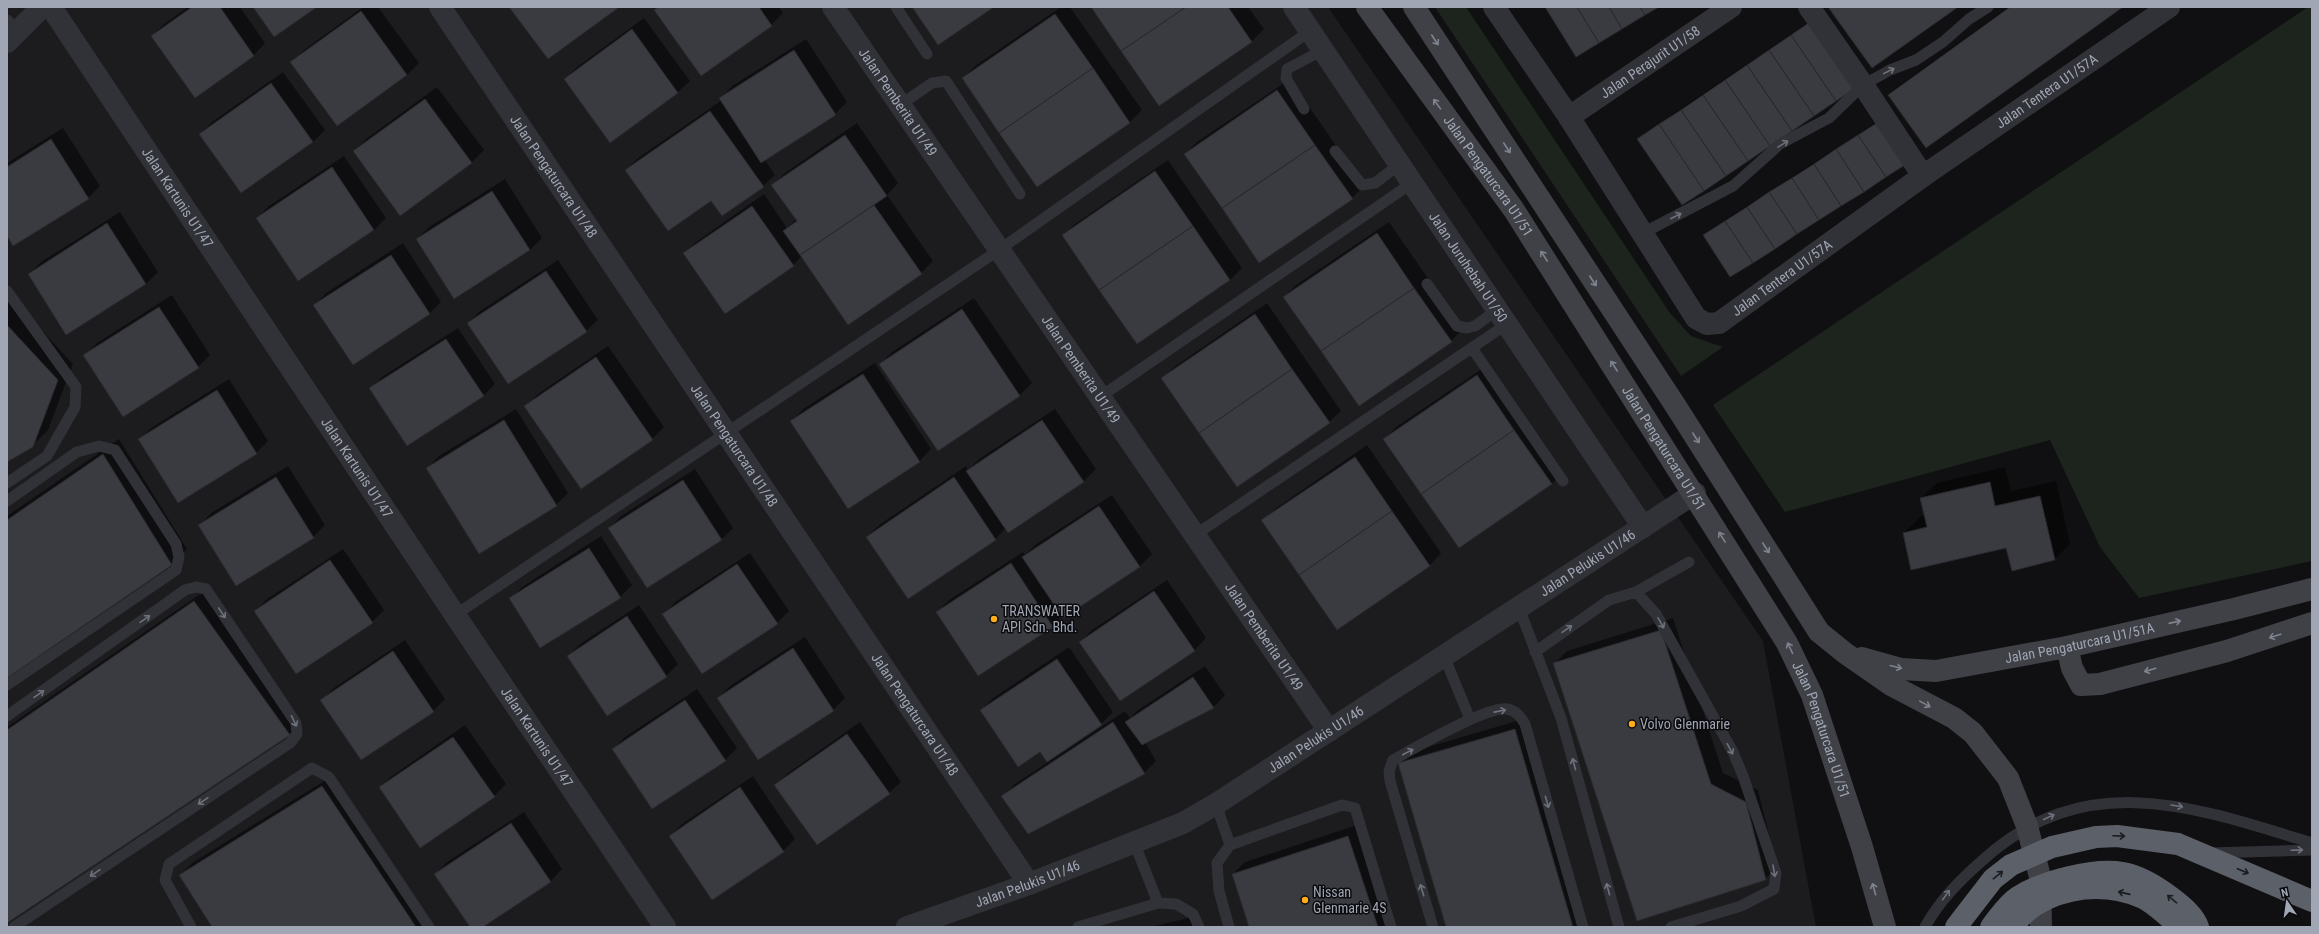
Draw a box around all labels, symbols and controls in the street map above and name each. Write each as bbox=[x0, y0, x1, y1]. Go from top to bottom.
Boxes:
street label: Jalan Perajurit U1/58 bbox=[1597, 22, 1703, 101]
one-way arrow bbox=[1431, 34, 1440, 45]
street label: Jalan Pemberita U1/49 bbox=[855, 45, 941, 159]
street label: Jalan Tentera U1/57A bbox=[1993, 51, 2101, 132]
one-way arrow bbox=[1883, 67, 1895, 74]
one-way arrow bbox=[1433, 99, 1442, 110]
street label: Jalan Pengaturcara U1/48 bbox=[507, 112, 601, 241]
street label: Jalan Pengaturcara U1/51 bbox=[1440, 112, 1536, 239]
one-way arrow bbox=[1777, 139, 1789, 147]
one-way arrow bbox=[1502, 143, 1511, 154]
street label: Jalan Kartunis U1/47 bbox=[139, 145, 217, 251]
street label: Jalan Juruhebah U1/50 bbox=[1426, 209, 1511, 325]
one-way arrow bbox=[1670, 212, 1682, 220]
street label: Jalan Tentera U1/57A bbox=[1729, 236, 1835, 319]
one-way arrow bbox=[1540, 251, 1548, 262]
one-way arrow bbox=[1589, 275, 1597, 286]
street label: Jalan Pemberita U1/49 bbox=[1039, 312, 1124, 426]
one-way arrow bbox=[1610, 361, 1618, 372]
street label: Jalan Pengaturcara U1/48 bbox=[688, 381, 781, 510]
street label: Jalan Pengaturcara U1/51 bbox=[1619, 383, 1709, 513]
street label: Jalan Kartunis U1/47 bbox=[318, 415, 396, 521]
one-way arrow bbox=[1692, 432, 1700, 443]
street label: Jalan Pelukis U1/46 bbox=[1537, 526, 1638, 600]
one-way arrow bbox=[1718, 532, 1726, 543]
one-way arrow bbox=[1762, 542, 1770, 553]
street label: Jalan Pemberita U1/49 bbox=[1222, 580, 1307, 693]
place label: TRANSWATER API Sdn. Bhd. bbox=[1002, 603, 1081, 635]
one-way arrow bbox=[218, 607, 226, 618]
marker: TRANSWATER API Sdn. Bhd. bbox=[989, 614, 999, 624]
one-way arrow bbox=[139, 615, 150, 623]
one-way arrow bbox=[1657, 616, 1665, 628]
one-way arrow bbox=[2168, 618, 2181, 626]
street label: Jalan Pengaturcara U1/51A bbox=[2004, 619, 2156, 666]
one-way arrow bbox=[1562, 625, 1573, 633]
one-way arrow bbox=[2269, 633, 2282, 640]
one-way arrow bbox=[1786, 642, 1793, 654]
street label: Jalan Pengaturcara U1/48 bbox=[868, 650, 962, 779]
street label: Jalan Pengaturcara U1/51 bbox=[1789, 659, 1853, 800]
one-way arrow bbox=[1890, 664, 1903, 672]
one-way arrow bbox=[2144, 667, 2157, 674]
street label: Jalan Kartunis U1/47 bbox=[498, 684, 576, 790]
one-way arrow bbox=[33, 690, 44, 698]
one-way arrow bbox=[1919, 701, 1931, 708]
street label: Jalan Pelukis U1/46 bbox=[1265, 702, 1367, 776]
one-way arrow bbox=[1494, 706, 1507, 714]
one-way arrow bbox=[291, 715, 298, 727]
place label: Volvo Glenmarie bbox=[1640, 716, 1730, 732]
marker: Volvo Glenmarie bbox=[1627, 719, 1637, 729]
one-way arrow bbox=[1727, 742, 1735, 754]
one-way arrow bbox=[1402, 748, 1414, 756]
one-way arrow bbox=[1570, 758, 1577, 771]
one-way arrow bbox=[1544, 795, 1551, 808]
one-way arrow bbox=[198, 797, 209, 805]
one-way arrow bbox=[2170, 802, 2183, 810]
one-way arrow bbox=[2042, 813, 2054, 820]
one-way arrow bbox=[2112, 833, 2125, 840]
one-way arrow bbox=[2290, 846, 2303, 854]
street label: Jalan Pelukis U1/46 bbox=[973, 857, 1082, 910]
one-way arrow bbox=[1770, 864, 1778, 877]
one-way arrow bbox=[2237, 867, 2249, 875]
one-way arrow bbox=[90, 869, 101, 877]
one-way arrow bbox=[1993, 871, 2003, 880]
north arrow bbox=[2267, 882, 2307, 922]
one-way arrow bbox=[1418, 883, 1425, 896]
one-way arrow bbox=[1604, 883, 1611, 896]
one-way arrow bbox=[1870, 883, 1877, 896]
place label: Nissan Glenmarie 4S bbox=[1313, 884, 1387, 916]
text: N bbox=[2280, 886, 2290, 900]
one-way arrow bbox=[2117, 888, 2130, 896]
one-way arrow bbox=[1942, 889, 1950, 900]
one-way arrow bbox=[2167, 894, 2178, 903]
marker: Nissan Glenmarie 4S bbox=[1300, 895, 1310, 905]

